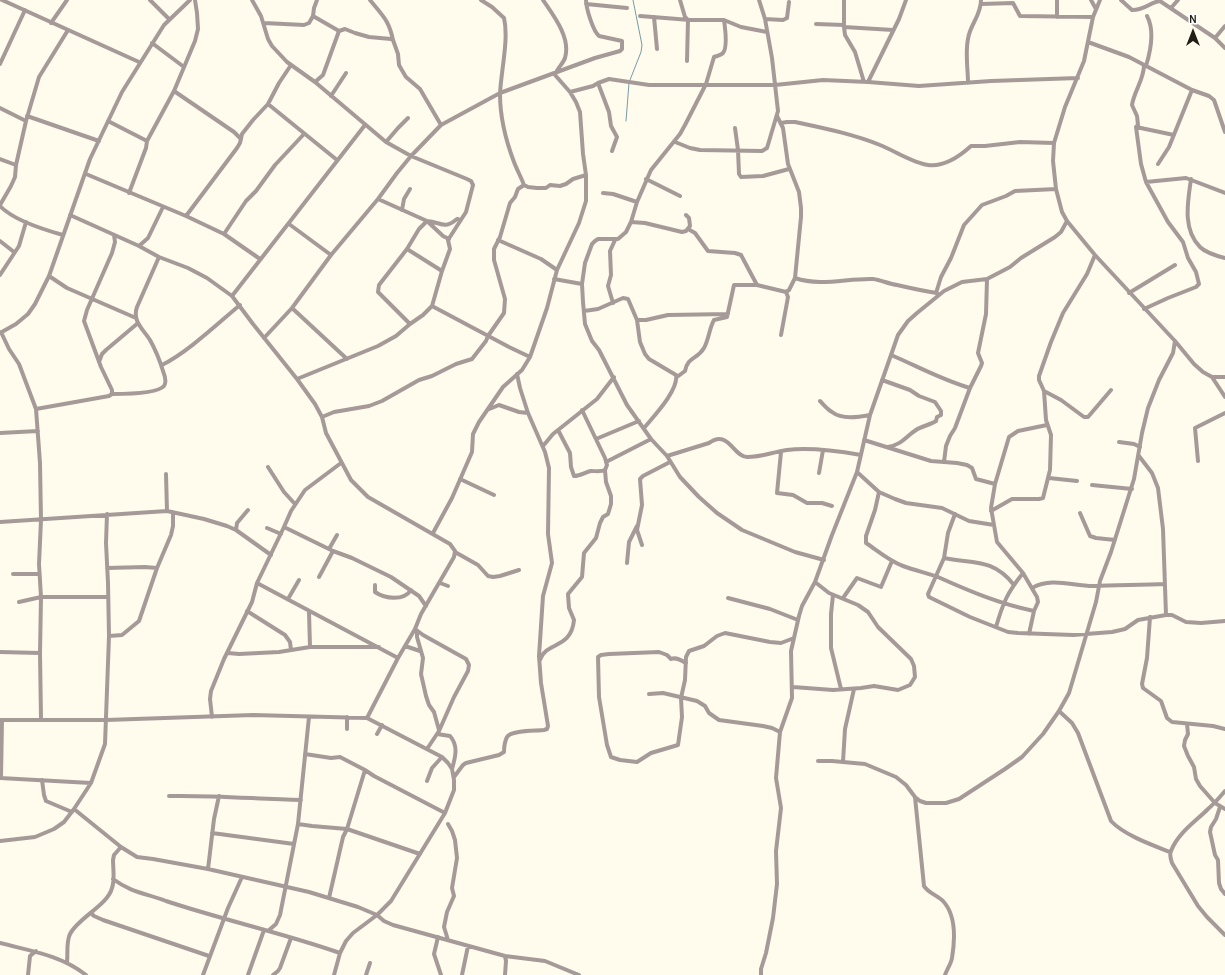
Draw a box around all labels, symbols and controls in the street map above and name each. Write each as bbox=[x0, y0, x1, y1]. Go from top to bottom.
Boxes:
north arrow bbox=[1173, 12, 1213, 52]
text: N bbox=[1189, 13, 1197, 26]

